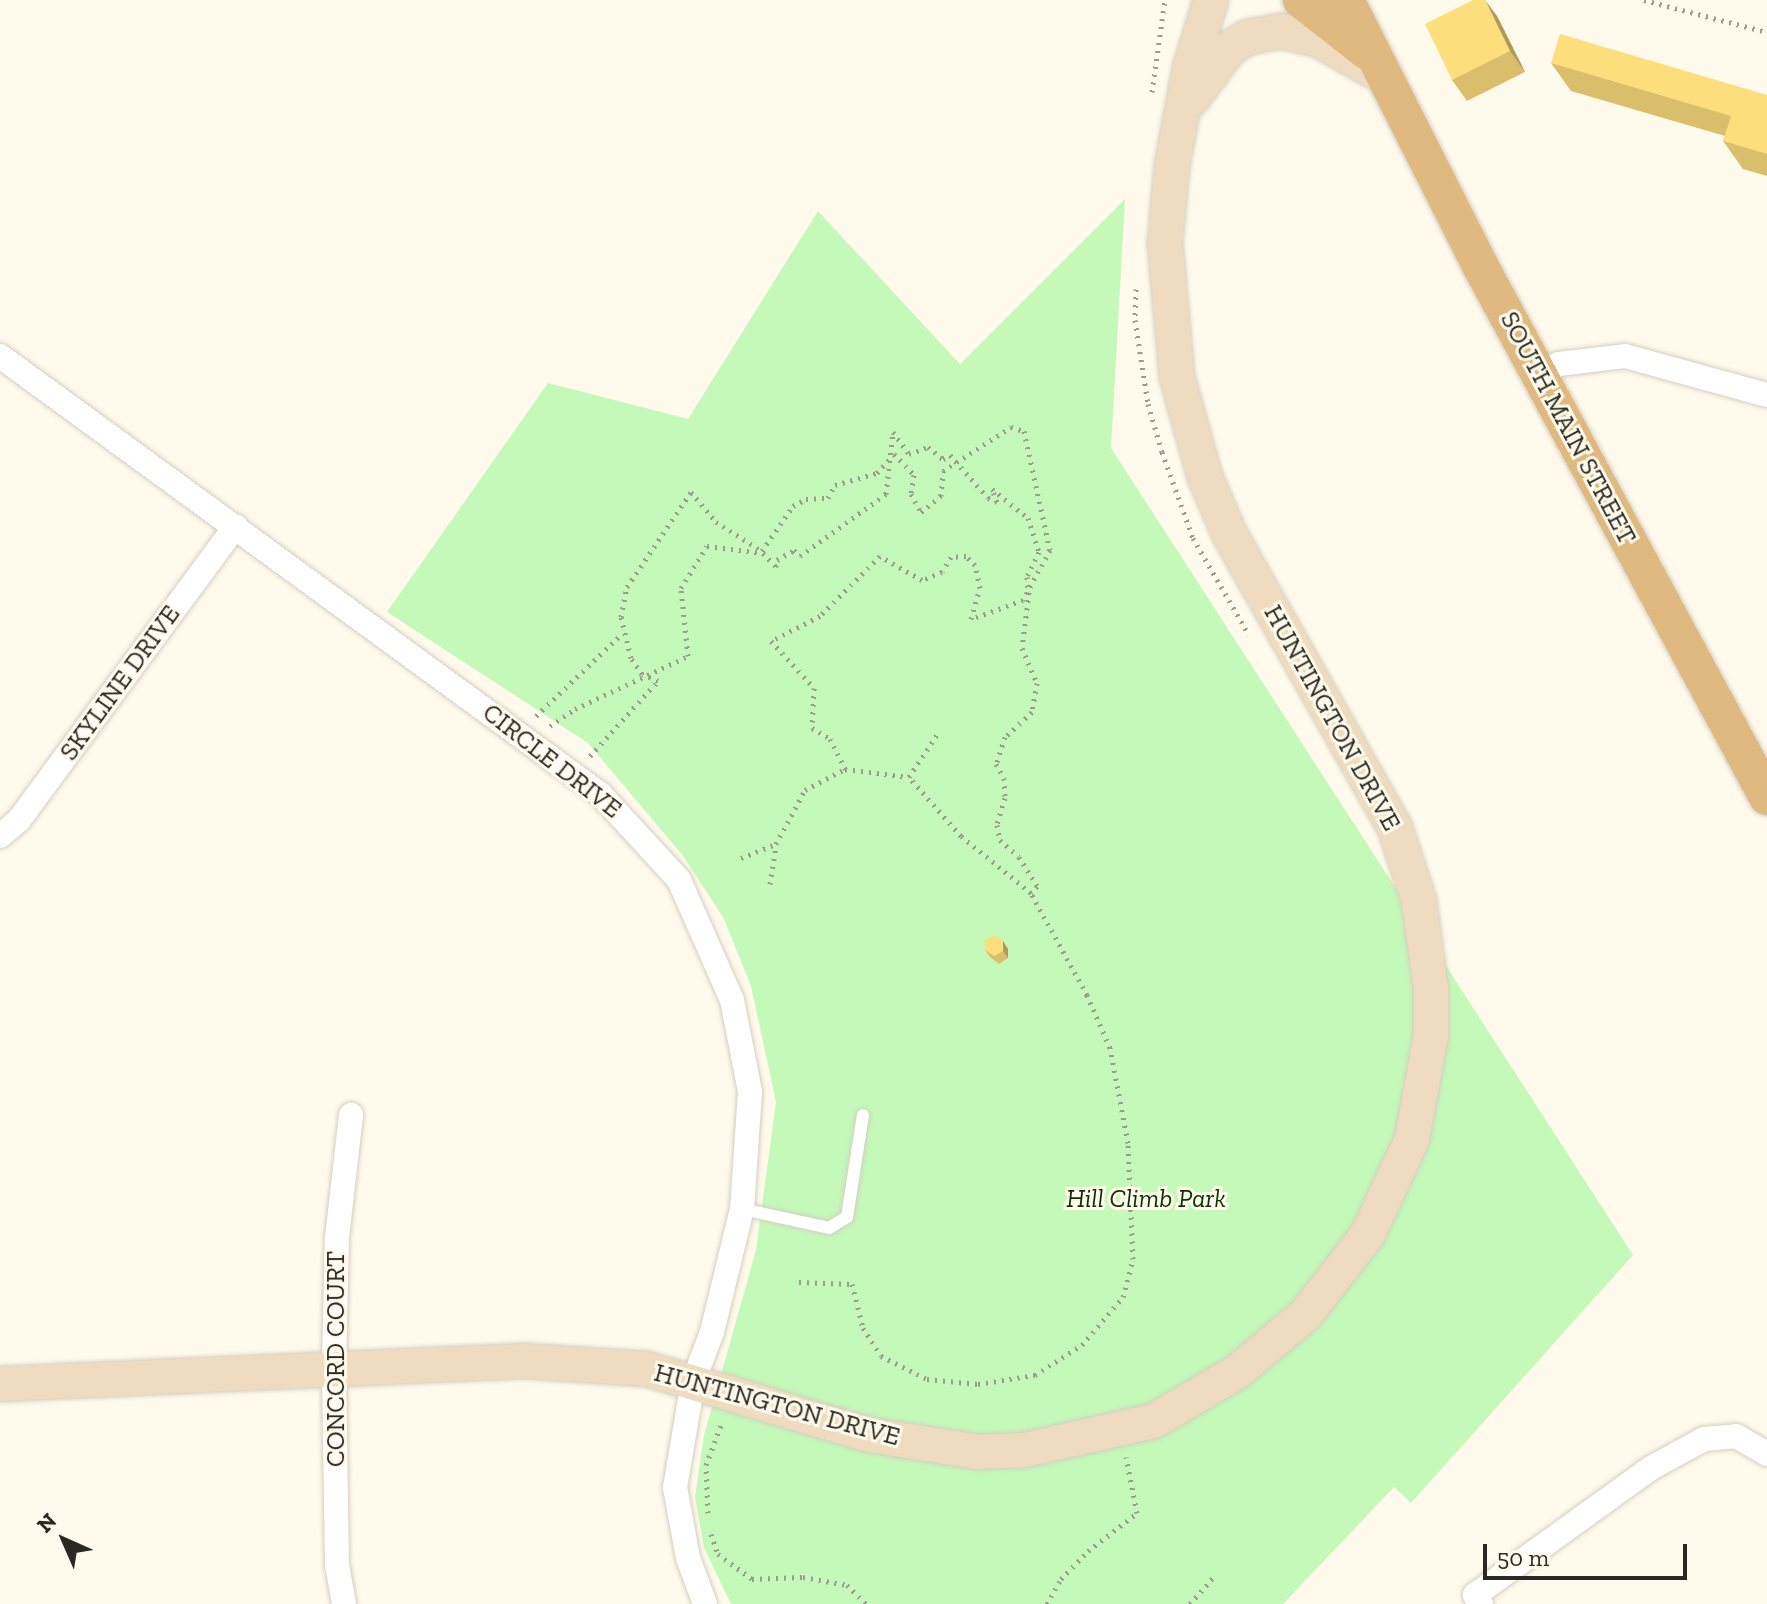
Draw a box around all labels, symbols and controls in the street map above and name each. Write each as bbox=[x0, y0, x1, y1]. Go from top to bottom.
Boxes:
street label: SOUTH MAIN STREET bbox=[1493, 306, 1643, 550]
street label: SKYLINE DRIVE bbox=[53, 599, 187, 767]
street label: HUNTINGTON DRIVE bbox=[1257, 600, 1407, 836]
street label: CIRCLE DRIVE bbox=[476, 697, 628, 825]
park label: Hill Climb Park bbox=[1066, 1183, 1226, 1215]
street label: CONCORD COURT bbox=[320, 1251, 352, 1467]
street label: HUNTINGTON DRIVE bbox=[651, 1357, 903, 1453]
north arrow bbox=[24, 1500, 104, 1580]
text: N bbox=[31, 1507, 62, 1538]
scale bar bbox=[1487, 1528, 1691, 1578]
text: 50 m bbox=[1497, 1543, 1549, 1572]

